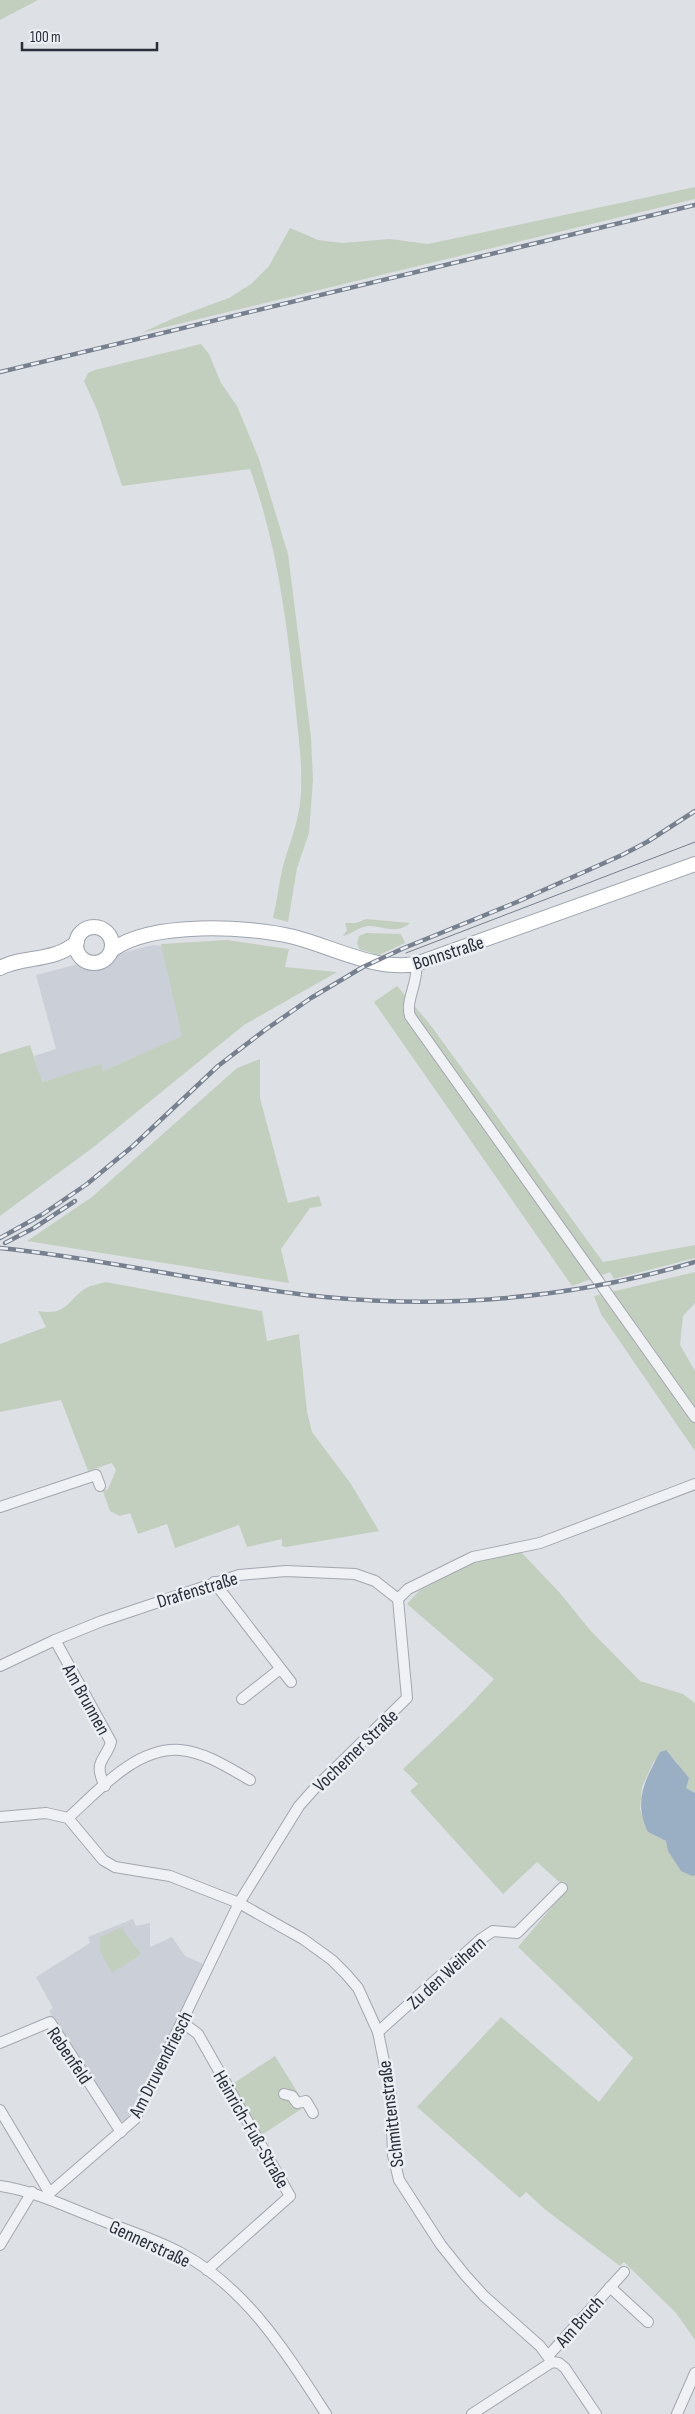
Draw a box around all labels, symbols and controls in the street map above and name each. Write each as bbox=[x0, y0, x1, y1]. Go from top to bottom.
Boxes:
scale bar bbox=[22, 20, 158, 52]
text: 100 m bbox=[30, 28, 61, 47]
street label: Bonnstraße bbox=[410, 931, 487, 976]
street label: Drafenstraße bbox=[154, 1567, 241, 1614]
street label: Am Brunnen bbox=[56, 1659, 115, 1739]
street label: Vochemer Straße bbox=[309, 1705, 403, 1797]
street label: Zu den Weihern bbox=[403, 1932, 491, 2014]
street label: Am Druvendriesch bbox=[124, 2008, 198, 2123]
street label: Rebenfeld bbox=[41, 2023, 96, 2089]
street label: Schmittenstraße bbox=[374, 2059, 409, 2169]
street label: Heinrich-Fuß-Straße bbox=[208, 2067, 294, 2193]
street label: Gennerstraße bbox=[105, 2216, 194, 2273]
street label: Am Bruch bbox=[550, 2292, 609, 2353]

